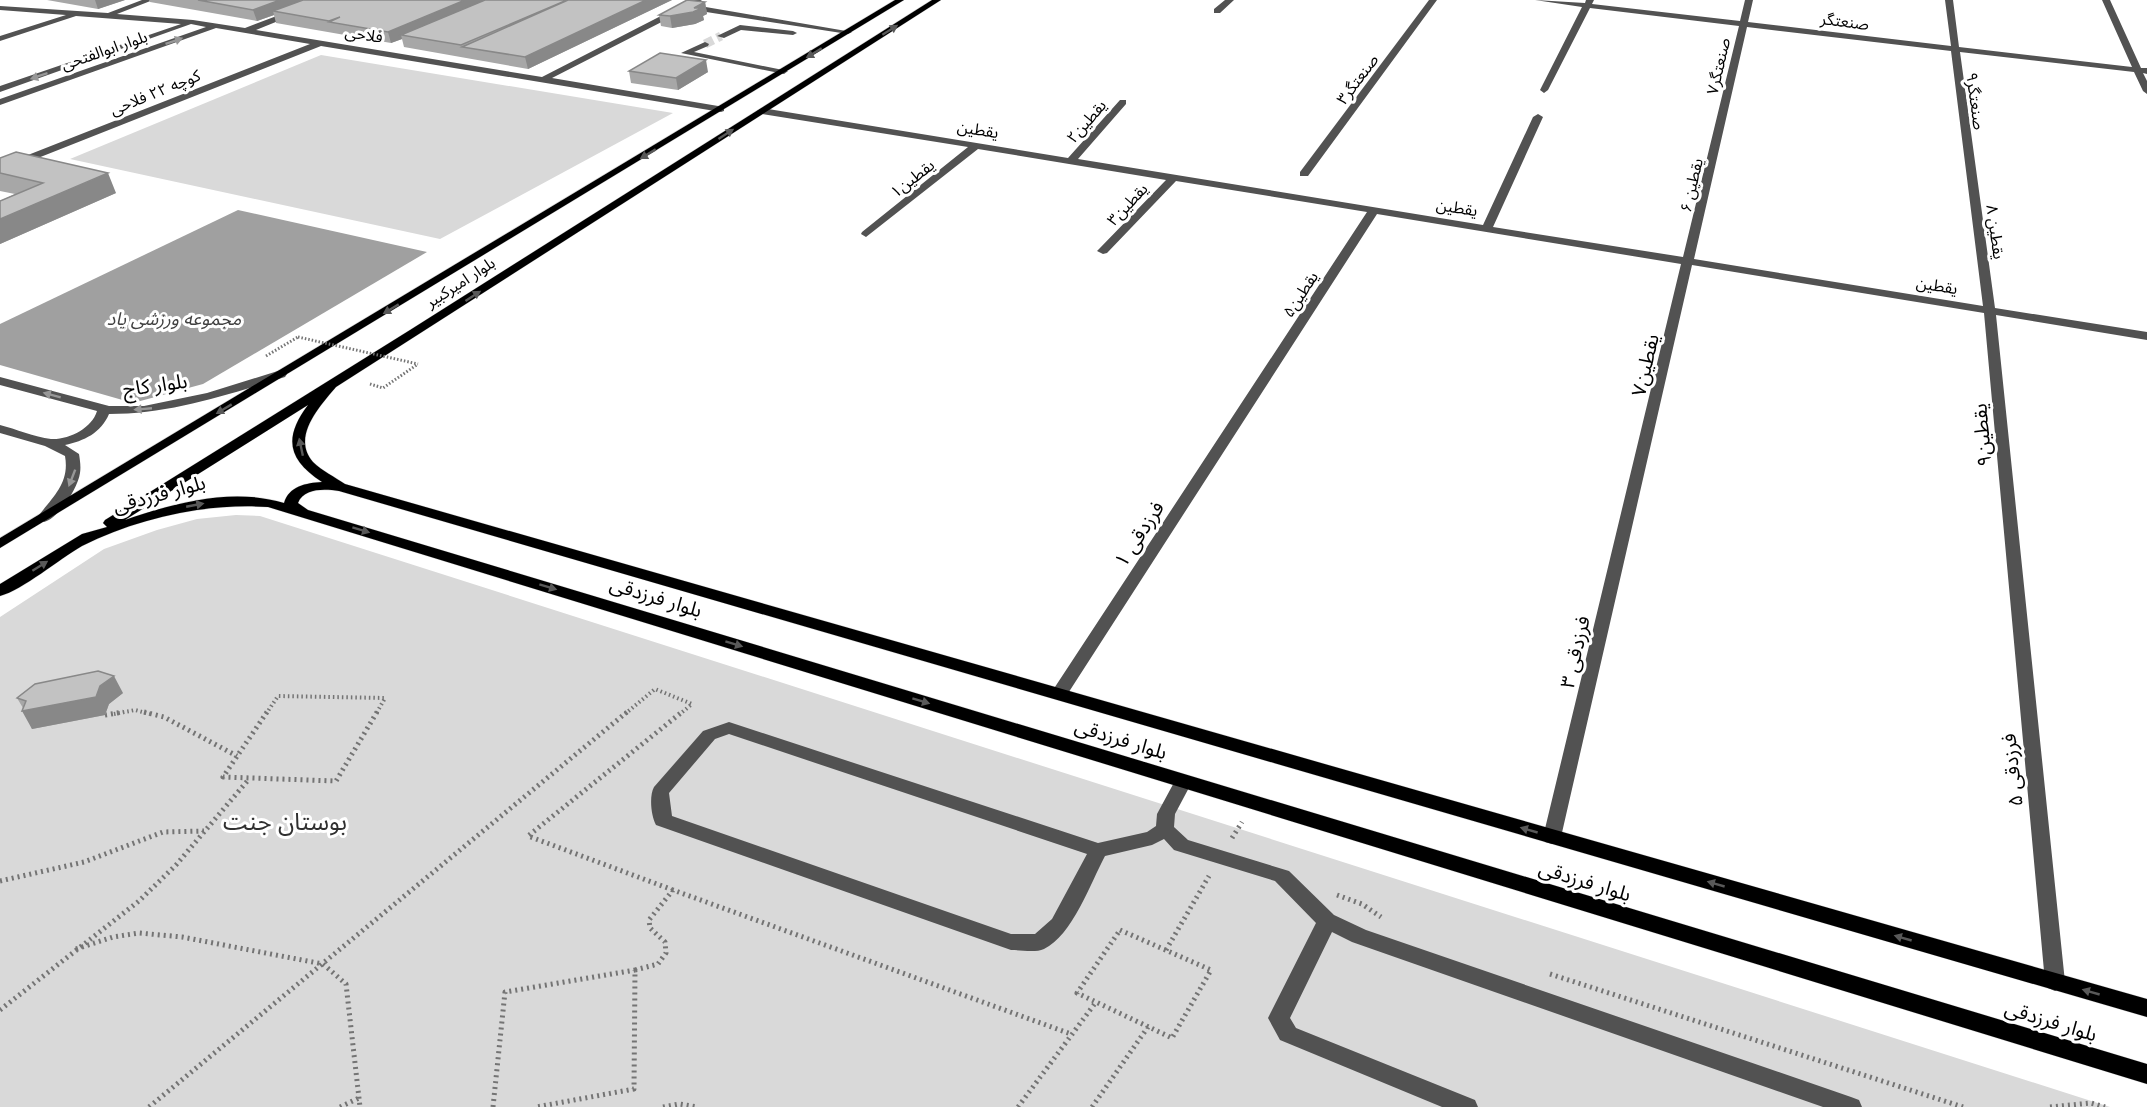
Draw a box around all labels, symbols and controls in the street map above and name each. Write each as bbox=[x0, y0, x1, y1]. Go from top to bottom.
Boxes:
street label: صنعتگر bbox=[1818, 7, 1871, 35]
street label: فلاحی bbox=[344, 20, 384, 48]
one-way arrow bbox=[882, 24, 898, 35]
street label: بلوار ابوالفتحی bbox=[58, 25, 150, 75]
one-way arrow bbox=[165, 35, 183, 45]
street label: صنعتگر۷ bbox=[1701, 35, 1735, 97]
one-way arrow bbox=[806, 47, 822, 58]
street label: صنعتگر۳ bbox=[1331, 49, 1383, 109]
street label: کوچه ۲۲ فلاحی bbox=[106, 64, 204, 120]
one-way arrow bbox=[29, 71, 47, 81]
street label: صنعتگر۹ bbox=[1961, 71, 1991, 131]
street label: یقطین۲ bbox=[1061, 95, 1111, 147]
street label: یقطین bbox=[956, 115, 1000, 143]
one-way arrow bbox=[718, 129, 734, 140]
one-way arrow bbox=[640, 148, 656, 159]
street label: یقطین۱ bbox=[885, 154, 939, 202]
street label: یقطین ۶ bbox=[1674, 156, 1708, 214]
street label: یقطین۳ bbox=[1102, 178, 1152, 230]
street label: یقطین bbox=[1435, 193, 1479, 221]
street label: یقطین ۸ bbox=[1981, 203, 2011, 261]
street label: بلوار امیرکبیر bbox=[420, 251, 499, 313]
street label: یقطین۵ bbox=[1277, 267, 1323, 321]
street label: یقطین bbox=[1915, 271, 1959, 299]
one-way arrow bbox=[465, 290, 481, 301]
one-way arrow bbox=[383, 303, 399, 314]
water label: مجموعه ورزشی یاد bbox=[107, 306, 242, 330]
street label: یقطین۷ bbox=[1624, 331, 1665, 399]
street label: بلوار کاج bbox=[121, 367, 189, 404]
one-way arrow bbox=[43, 389, 61, 399]
street label: یقطین۹ bbox=[1965, 402, 1998, 468]
one-way arrow bbox=[216, 403, 232, 414]
one-way arrow bbox=[133, 404, 152, 414]
one-way arrow bbox=[296, 437, 305, 456]
street label: بلوار فرزدقی bbox=[110, 468, 208, 519]
one-way arrow bbox=[66, 469, 76, 487]
street label: فرزدقی ۱ bbox=[1107, 496, 1170, 572]
one-way arrow bbox=[186, 499, 204, 509]
one-way arrow bbox=[352, 526, 370, 535]
one-way arrow bbox=[32, 561, 48, 572]
street label: بلوار فرزدقی bbox=[607, 570, 705, 623]
one-way arrow bbox=[539, 583, 557, 592]
street label: فرزدقی ۳ bbox=[1553, 613, 1596, 691]
one-way arrow bbox=[725, 640, 743, 649]
one-way arrow bbox=[912, 697, 930, 707]
street label: بلوار فرزدقی bbox=[1072, 712, 1170, 765]
street label: فرزدقی ۵ bbox=[1994, 732, 2029, 808]
park label: بوستان جنت bbox=[223, 804, 347, 837]
one-way arrow bbox=[1520, 825, 1538, 834]
street label: بلوار فرزدقی bbox=[1536, 854, 1634, 907]
one-way arrow bbox=[1707, 879, 1725, 888]
one-way arrow bbox=[1894, 933, 1912, 942]
one-way arrow bbox=[2082, 987, 2100, 996]
street label: بلوار فرزدقی bbox=[2002, 994, 2100, 1047]

